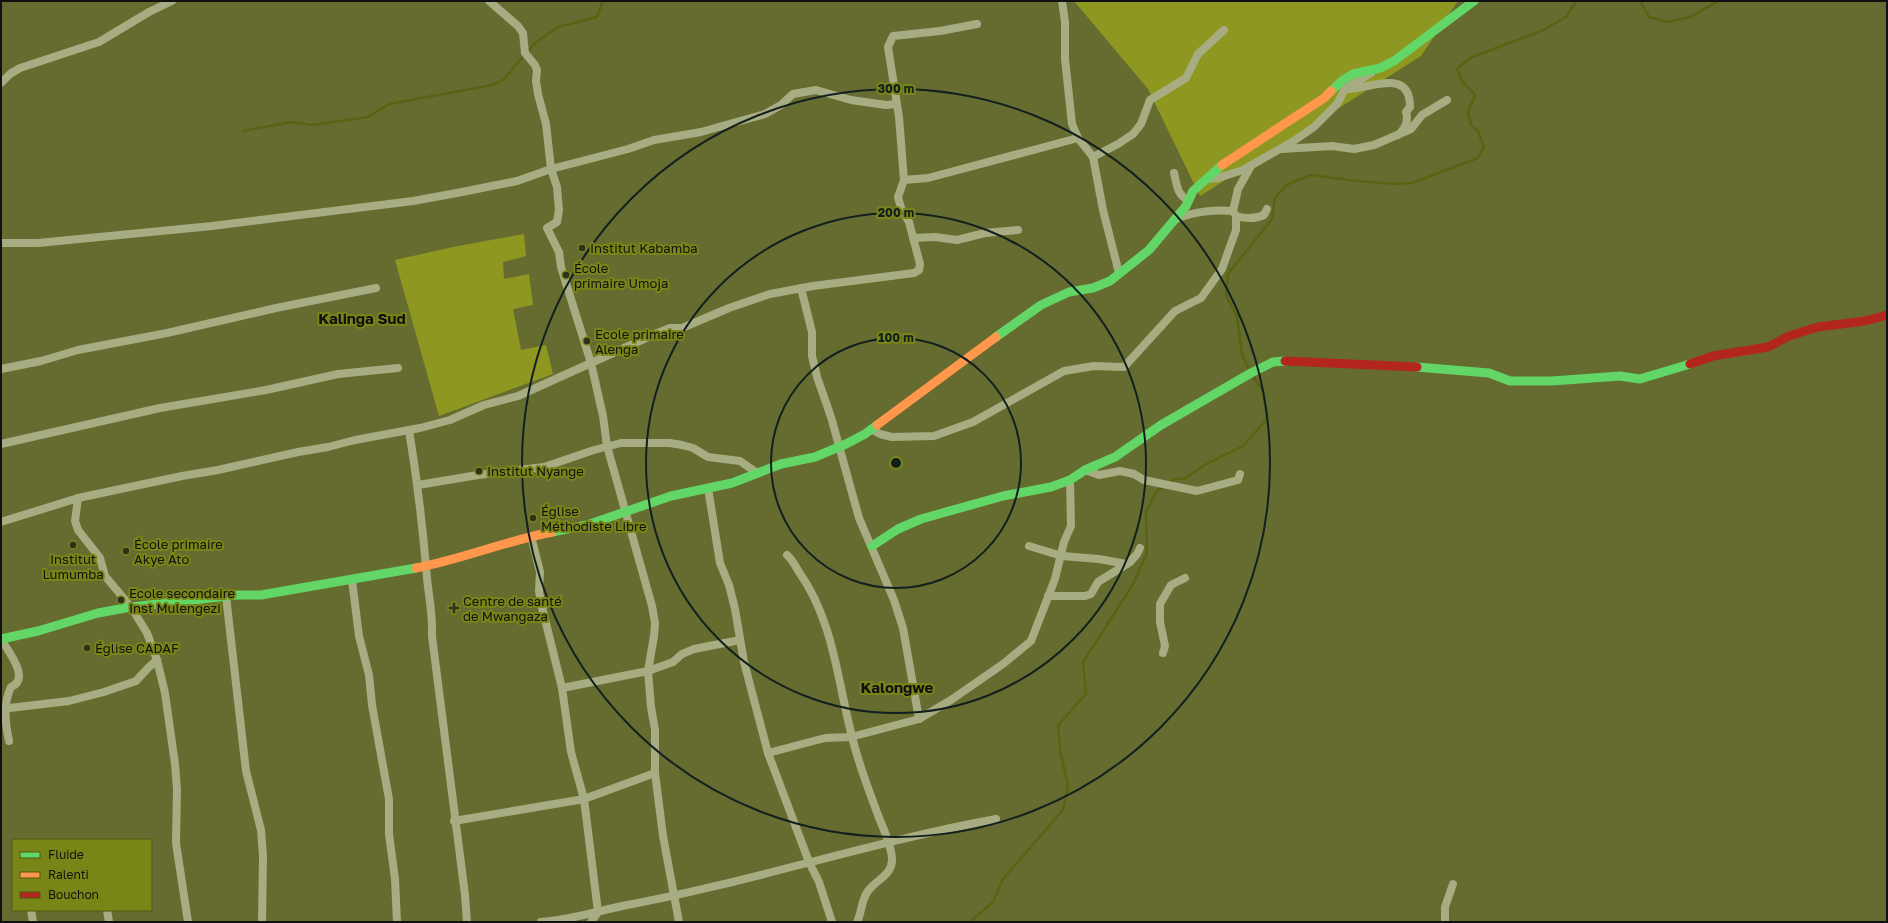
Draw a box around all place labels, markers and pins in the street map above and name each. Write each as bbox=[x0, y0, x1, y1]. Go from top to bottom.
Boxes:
place label: Institut Kabamba bbox=[590, 240, 698, 256]
marker: Institut Kabamba bbox=[577, 243, 587, 253]
place label: École primaire Umoja bbox=[574, 260, 668, 291]
marker: École primaire Umoja bbox=[561, 270, 571, 280]
place label: Ecole primaire Alenga bbox=[595, 326, 684, 357]
marker: Ecole primaire Alenga bbox=[582, 336, 592, 346]
centre of rings bbox=[889, 456, 903, 470]
place label: Institut Nyange bbox=[487, 463, 584, 479]
marker: Institut Nyange bbox=[474, 466, 484, 476]
place label: Église Méthodiste Libre bbox=[541, 503, 646, 534]
marker: Église Méthodiste Libre bbox=[528, 513, 538, 523]
place label: École primaire Akye Ato bbox=[134, 536, 223, 567]
marker: Institut Lumumba bbox=[68, 540, 78, 550]
marker: École primaire Akye Ato bbox=[121, 546, 131, 556]
place label: Institut Lumumba bbox=[42, 551, 104, 582]
place label: Ecole secondaire Inst Mulengezi bbox=[129, 585, 235, 616]
place label: Centre de santé de Mwangaza bbox=[463, 593, 562, 624]
marker: Ecole secondaire Inst Mulengezi bbox=[116, 595, 126, 605]
marker: Centre de santé de Mwangaza bbox=[448, 602, 460, 614]
place label: Église CADAF bbox=[95, 640, 179, 656]
marker: Église CADAF bbox=[82, 643, 92, 653]

